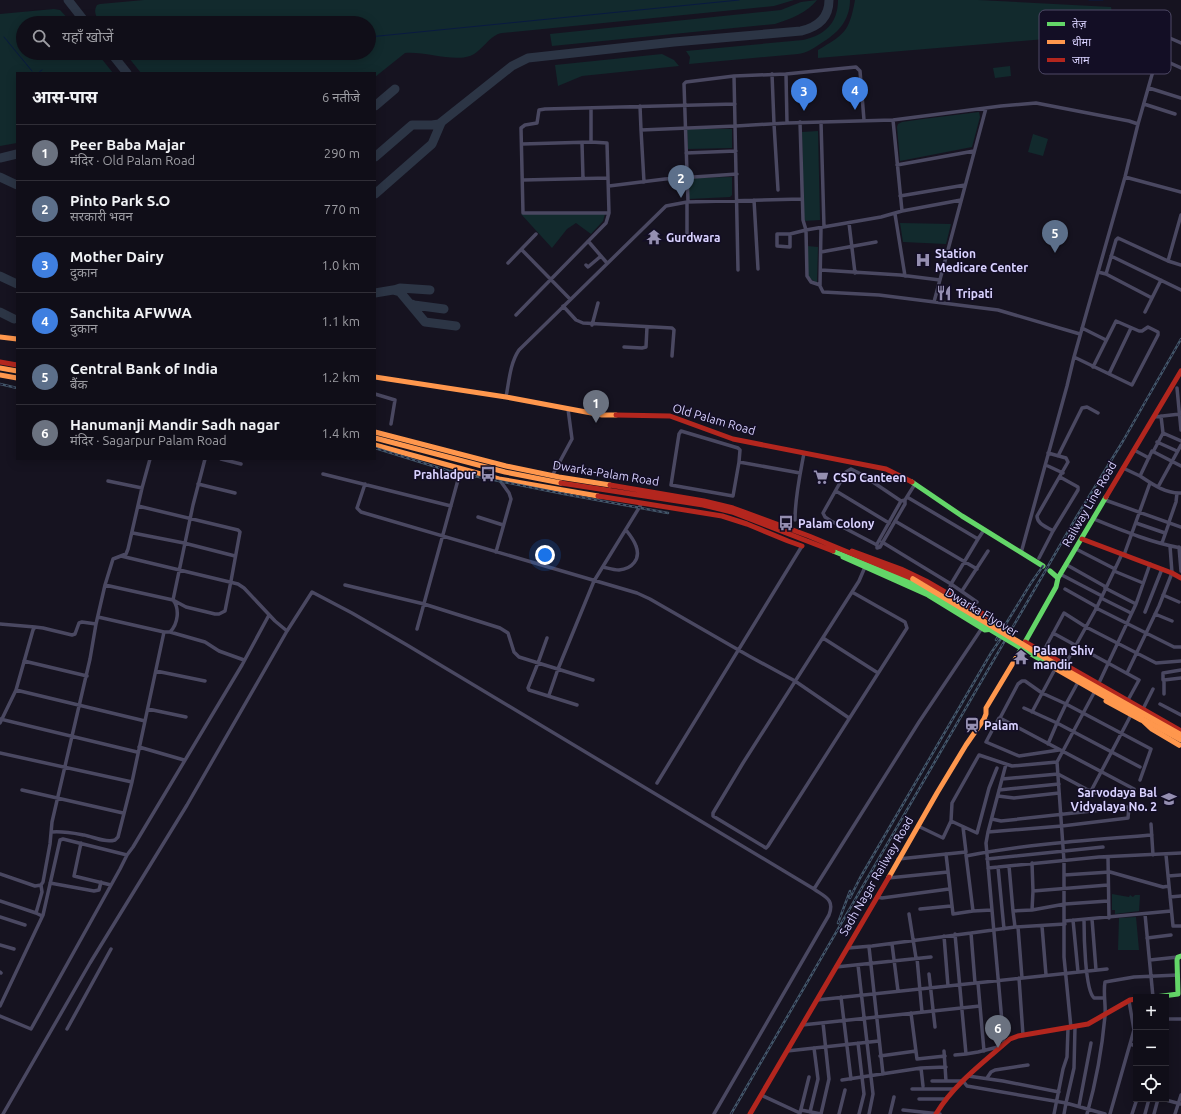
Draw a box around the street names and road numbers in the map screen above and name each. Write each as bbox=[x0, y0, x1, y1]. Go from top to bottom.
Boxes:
street label: Old Palam Road bbox=[671, 401, 757, 437]
street label: Dwarka-Palam Road bbox=[552, 458, 660, 488]
street label: Railway Line Road bbox=[1059, 459, 1119, 549]
street label: Dwarka Flyover bbox=[943, 585, 1021, 639]
street label: Sadh Nagar Railway Road bbox=[836, 814, 916, 938]

